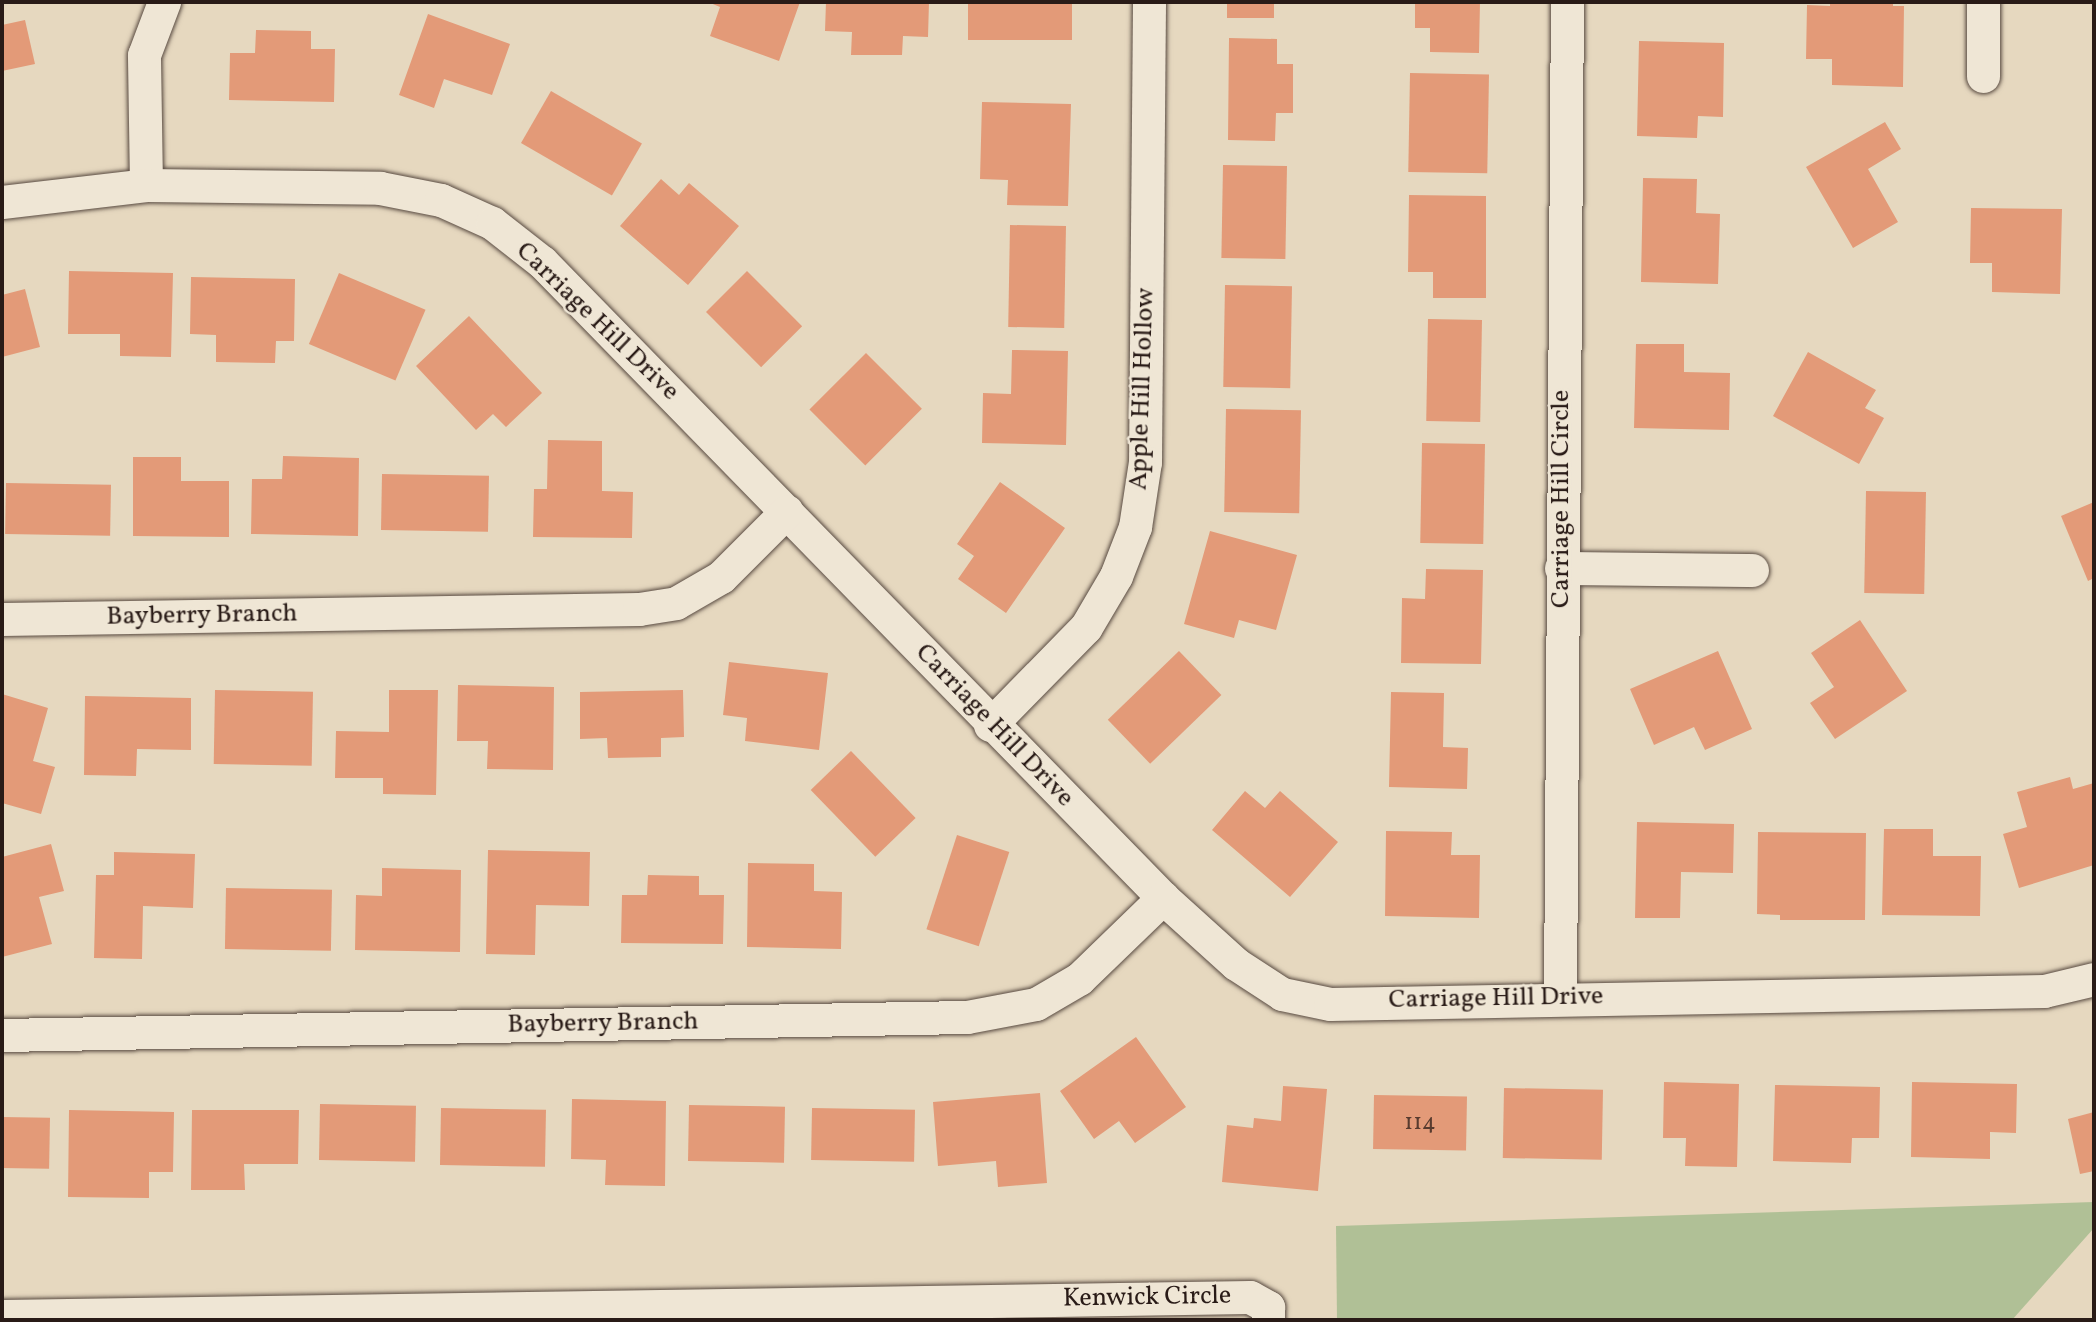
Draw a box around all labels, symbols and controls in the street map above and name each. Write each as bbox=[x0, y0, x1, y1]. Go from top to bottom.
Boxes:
street label: Carriage Hill Drive bbox=[509, 236, 685, 408]
street label: Apple Hill Hollow bbox=[1124, 287, 1162, 491]
street label: Carriage Hill Circle bbox=[1546, 390, 1578, 608]
street label: Bayberry Branch bbox=[106, 599, 298, 633]
street label: Carriage Hill Drive bbox=[908, 638, 1080, 814]
street label: Carriage Hill Drive bbox=[1388, 982, 1604, 1016]
street label: Bayberry Branch bbox=[507, 1007, 699, 1041]
house number: 114 bbox=[1404, 1109, 1436, 1137]
street label: Kenwick Circle bbox=[1063, 1281, 1231, 1315]

